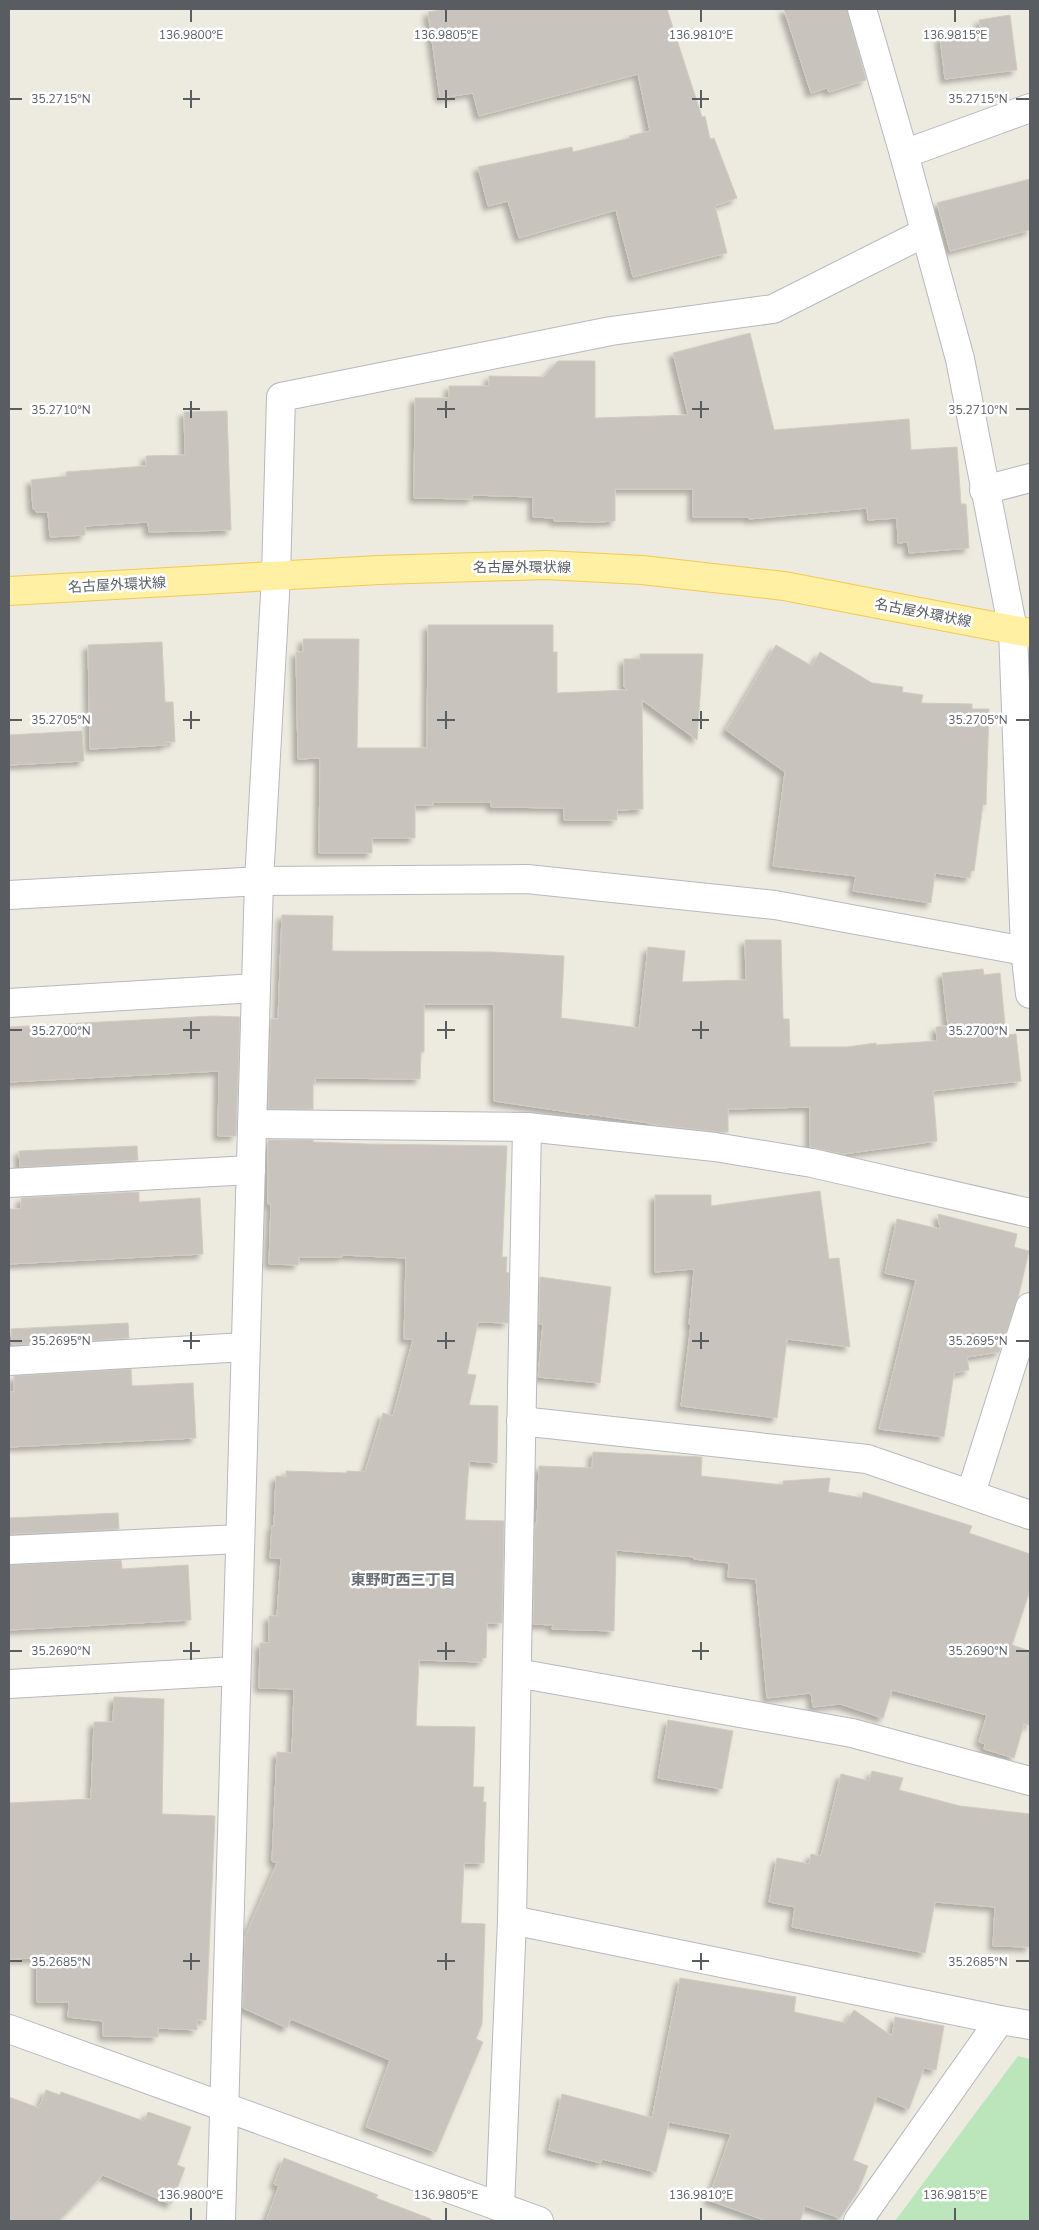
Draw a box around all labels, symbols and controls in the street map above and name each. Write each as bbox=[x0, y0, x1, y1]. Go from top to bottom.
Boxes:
text: 136.9800°E bbox=[159, 27, 223, 43]
text: 136.9805°E bbox=[414, 27, 478, 43]
text: 136.9810°E bbox=[669, 27, 733, 43]
text: 136.9815°E bbox=[923, 27, 987, 43]
text: 35.2715°N bbox=[31, 91, 91, 107]
text: 35.2715°N bbox=[948, 91, 1008, 107]
text: 35.2710°N bbox=[31, 402, 91, 418]
text: 35.2710°N bbox=[948, 402, 1008, 418]
street label: 名古屋外環状線 bbox=[473, 558, 571, 577]
street label: 名古屋外環状線 bbox=[68, 573, 166, 597]
street label: 名古屋外環状線 bbox=[873, 594, 973, 632]
text: 35.2705°N bbox=[31, 712, 91, 728]
text: 35.2705°N bbox=[948, 712, 1008, 728]
text: 35.2700°N bbox=[31, 1023, 91, 1039]
text: 35.2700°N bbox=[948, 1023, 1008, 1039]
text: 35.2695°N bbox=[31, 1333, 91, 1349]
text: 35.2695°N bbox=[948, 1333, 1008, 1349]
district label: 東野町西三丁目 bbox=[350, 1570, 456, 1590]
text: 35.2690°N bbox=[31, 1643, 91, 1659]
text: 35.2690°N bbox=[948, 1643, 1008, 1659]
text: 35.2685°N bbox=[31, 1954, 91, 1970]
text: 35.2685°N bbox=[948, 1954, 1008, 1970]
text: 136.9800°E bbox=[159, 2187, 223, 2203]
text: 136.9805°E bbox=[414, 2187, 478, 2203]
text: 136.9810°E bbox=[669, 2187, 733, 2203]
text: 136.9815°E bbox=[923, 2187, 987, 2203]

